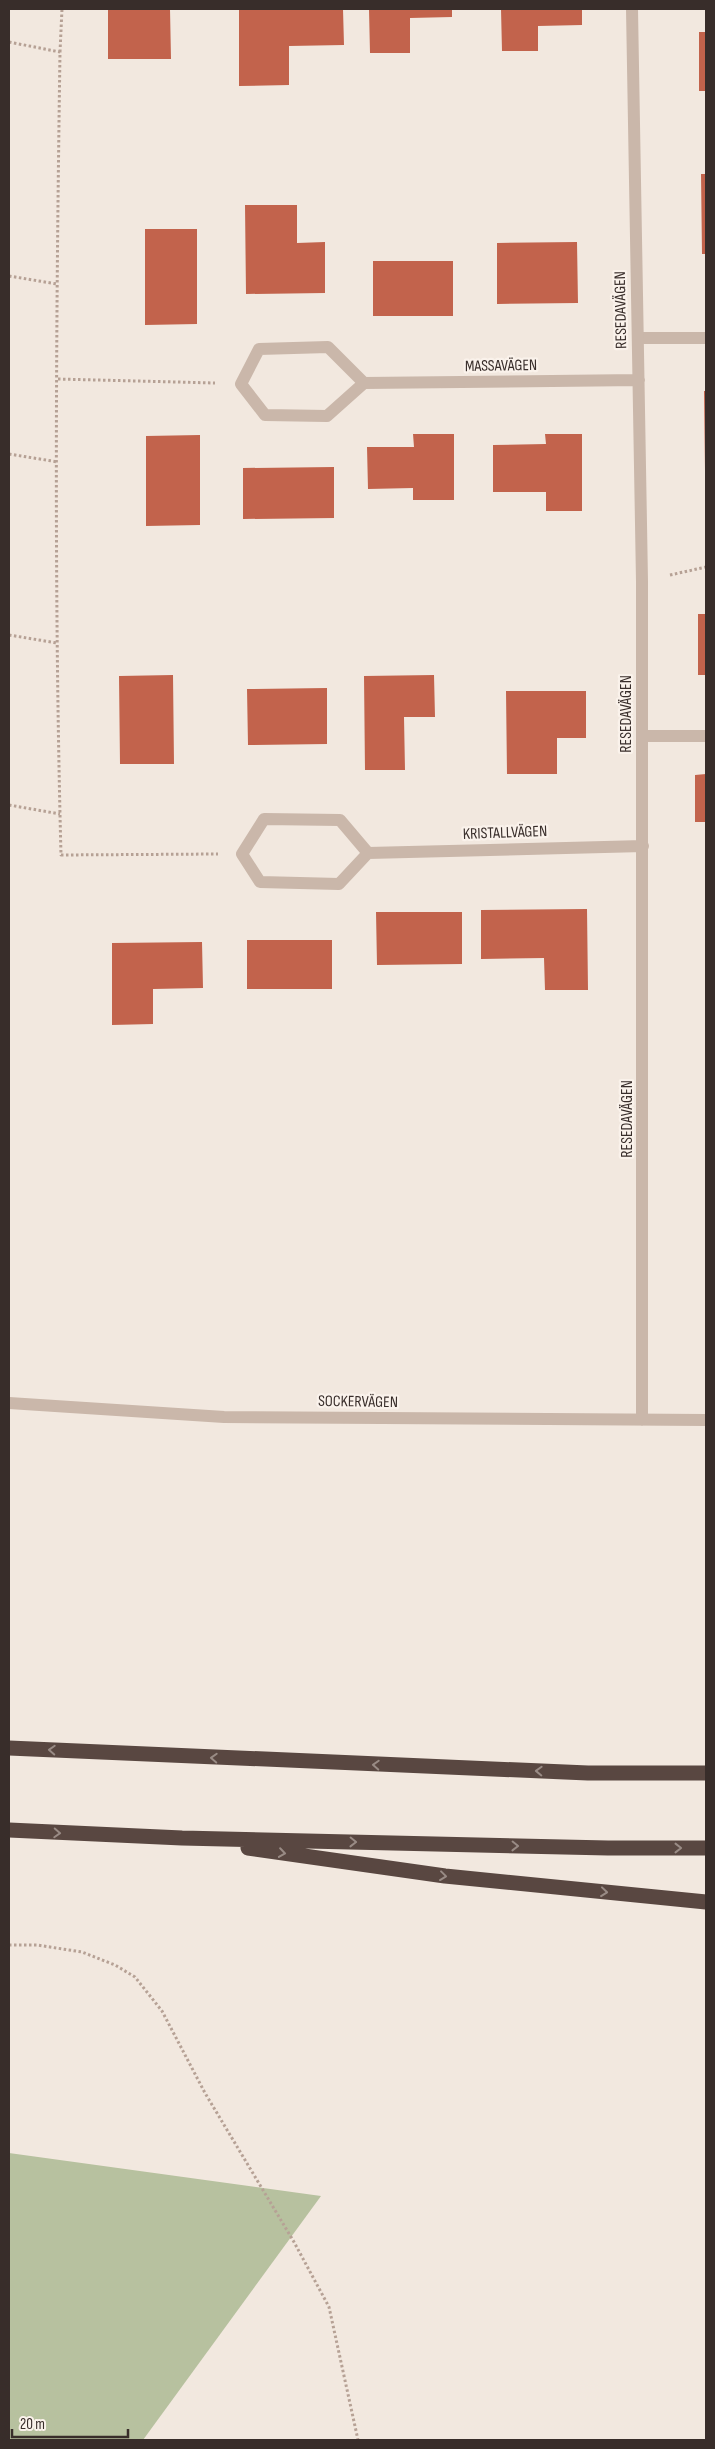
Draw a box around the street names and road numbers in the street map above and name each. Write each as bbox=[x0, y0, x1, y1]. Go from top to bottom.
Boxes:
street label: RESEDAVÄGEN bbox=[611, 271, 631, 349]
street label: MASSAVÄGEN bbox=[465, 356, 537, 376]
street label: RESEDAVÄGEN bbox=[617, 675, 636, 753]
street label: KRISTALLVÄGEN bbox=[462, 822, 548, 844]
street label: RESEDAVÄGEN bbox=[618, 1080, 637, 1158]
street label: SOCKERVÄGEN bbox=[318, 1392, 398, 1412]

